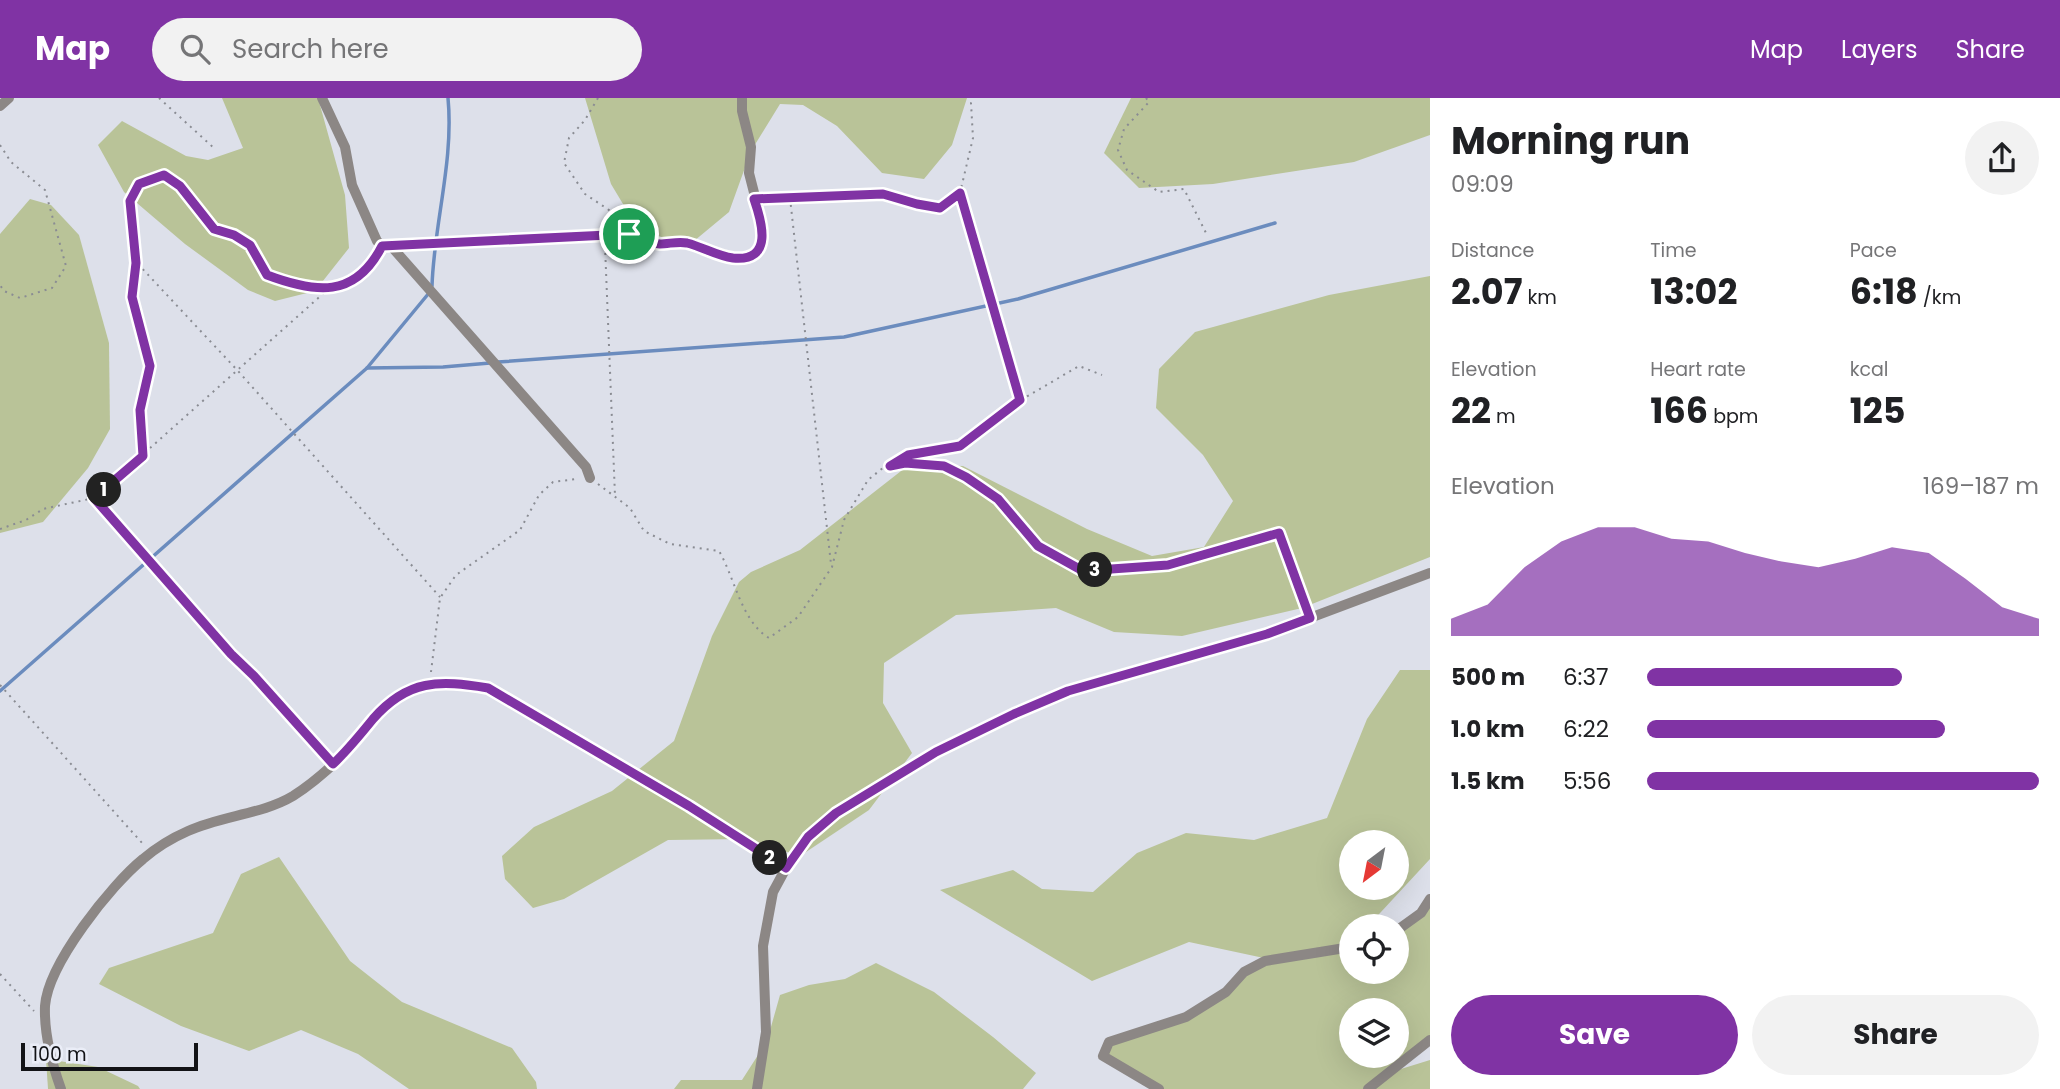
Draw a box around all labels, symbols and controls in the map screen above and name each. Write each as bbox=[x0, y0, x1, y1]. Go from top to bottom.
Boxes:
search box bbox=[152, 18, 642, 81]
text: Map bbox=[35, 25, 110, 72]
icon: search bbox=[176, 30, 214, 68]
text: Search here bbox=[232, 31, 389, 67]
text: Map bbox=[1750, 33, 1803, 66]
text: Layers bbox=[1841, 33, 1917, 66]
text: Share bbox=[1955, 33, 2025, 66]
text: Morning run bbox=[1451, 114, 1690, 167]
button: share bbox=[1965, 121, 2039, 195]
text: 09:09 bbox=[1451, 168, 1514, 200]
pin bbox=[599, 204, 659, 264]
icon: arrive bbox=[610, 215, 648, 253]
text: Distance bbox=[1451, 237, 1534, 264]
text: Time bbox=[1650, 237, 1697, 264]
text: Pace bbox=[1850, 237, 1897, 264]
text: 2.07 bbox=[1451, 267, 1522, 316]
text: 13:02 bbox=[1650, 267, 1737, 316]
text: 6:18 bbox=[1850, 267, 1918, 316]
text: km bbox=[1522, 284, 1557, 311]
text: /km bbox=[1918, 284, 1961, 311]
text: Elevation bbox=[1451, 356, 1537, 383]
text: Heart rate bbox=[1650, 356, 1746, 383]
text: kcal bbox=[1850, 356, 1889, 383]
text: 22 bbox=[1451, 386, 1491, 435]
text: 166 bbox=[1650, 386, 1708, 435]
text: 125 bbox=[1850, 386, 1906, 435]
text: m bbox=[1491, 403, 1516, 430]
text: bpm bbox=[1708, 403, 1758, 430]
text: Elevation bbox=[1451, 470, 1555, 502]
text: 169–187 m bbox=[1923, 470, 2039, 502]
pin: 1 bbox=[86, 472, 122, 508]
text: 1 bbox=[100, 476, 107, 503]
pin: 3 bbox=[1078, 552, 1112, 588]
text: 3 bbox=[1089, 556, 1100, 583]
text: 500 m bbox=[1451, 661, 1525, 693]
text: 6:37 bbox=[1563, 661, 1609, 693]
text: 1.0 km bbox=[1451, 713, 1525, 745]
text: 6:22 bbox=[1563, 713, 1609, 745]
text: 1.5 km bbox=[1451, 765, 1525, 797]
text: 5:56 bbox=[1563, 765, 1611, 797]
north arrow bbox=[1339, 830, 1409, 900]
map controls bbox=[1339, 830, 1409, 1068]
pin: 2 bbox=[752, 840, 788, 876]
text: 2 bbox=[764, 844, 775, 871]
button: locate bbox=[1339, 914, 1409, 984]
button: Save bbox=[1451, 995, 1738, 1075]
button: Share bbox=[1752, 995, 2039, 1075]
button: layers bbox=[1339, 998, 1409, 1068]
scale bar bbox=[21, 1040, 198, 1072]
text: 100 m bbox=[32, 1041, 87, 1068]

